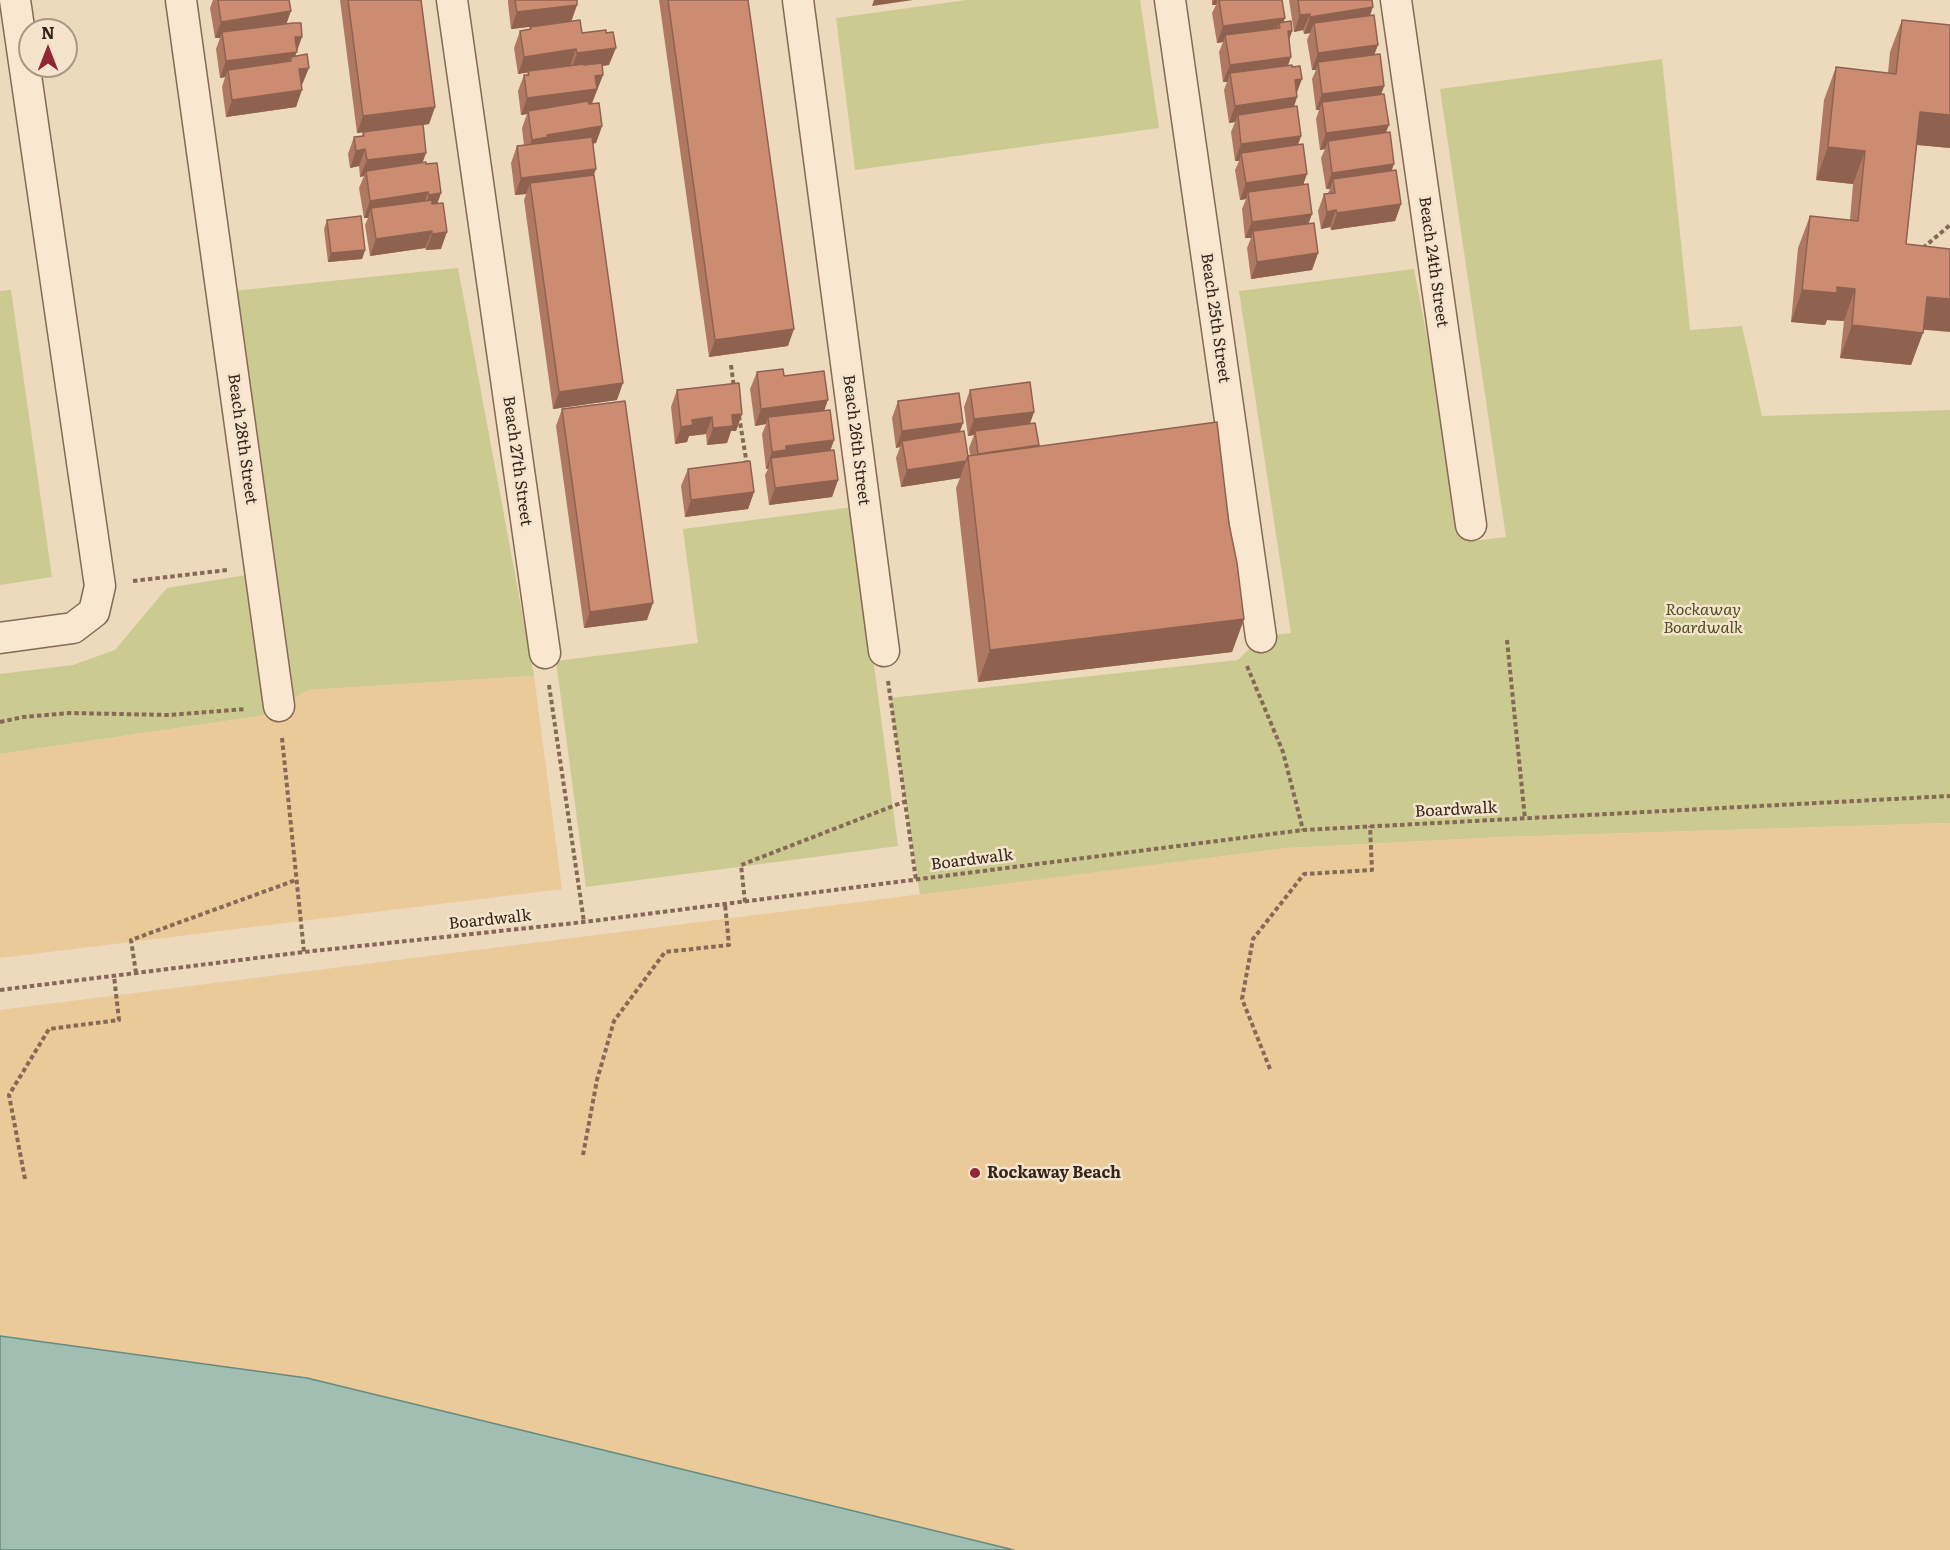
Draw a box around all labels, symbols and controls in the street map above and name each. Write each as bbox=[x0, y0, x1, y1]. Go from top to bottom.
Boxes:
north arrow bbox=[18, 18, 78, 78]
text: N bbox=[41, 20, 55, 44]
street label: Beach 24th Street bbox=[1414, 195, 1452, 329]
street label: Beach 25th Street bbox=[1196, 252, 1234, 384]
street label: Beach 28th Street bbox=[223, 372, 261, 506]
street label: Beach 26th Street bbox=[838, 373, 874, 507]
street label: Beach 27th Street bbox=[498, 395, 536, 527]
park label: Rockaway Boardwalk bbox=[1663, 600, 1743, 638]
street label: Boardwalk bbox=[1414, 798, 1498, 822]
street label: Boardwalk bbox=[930, 845, 1014, 875]
street label: Boardwalk bbox=[448, 906, 532, 934]
place label: Rockaway Beach bbox=[987, 1163, 1121, 1183]
marker: Rockaway Beach bbox=[968, 1166, 982, 1180]

